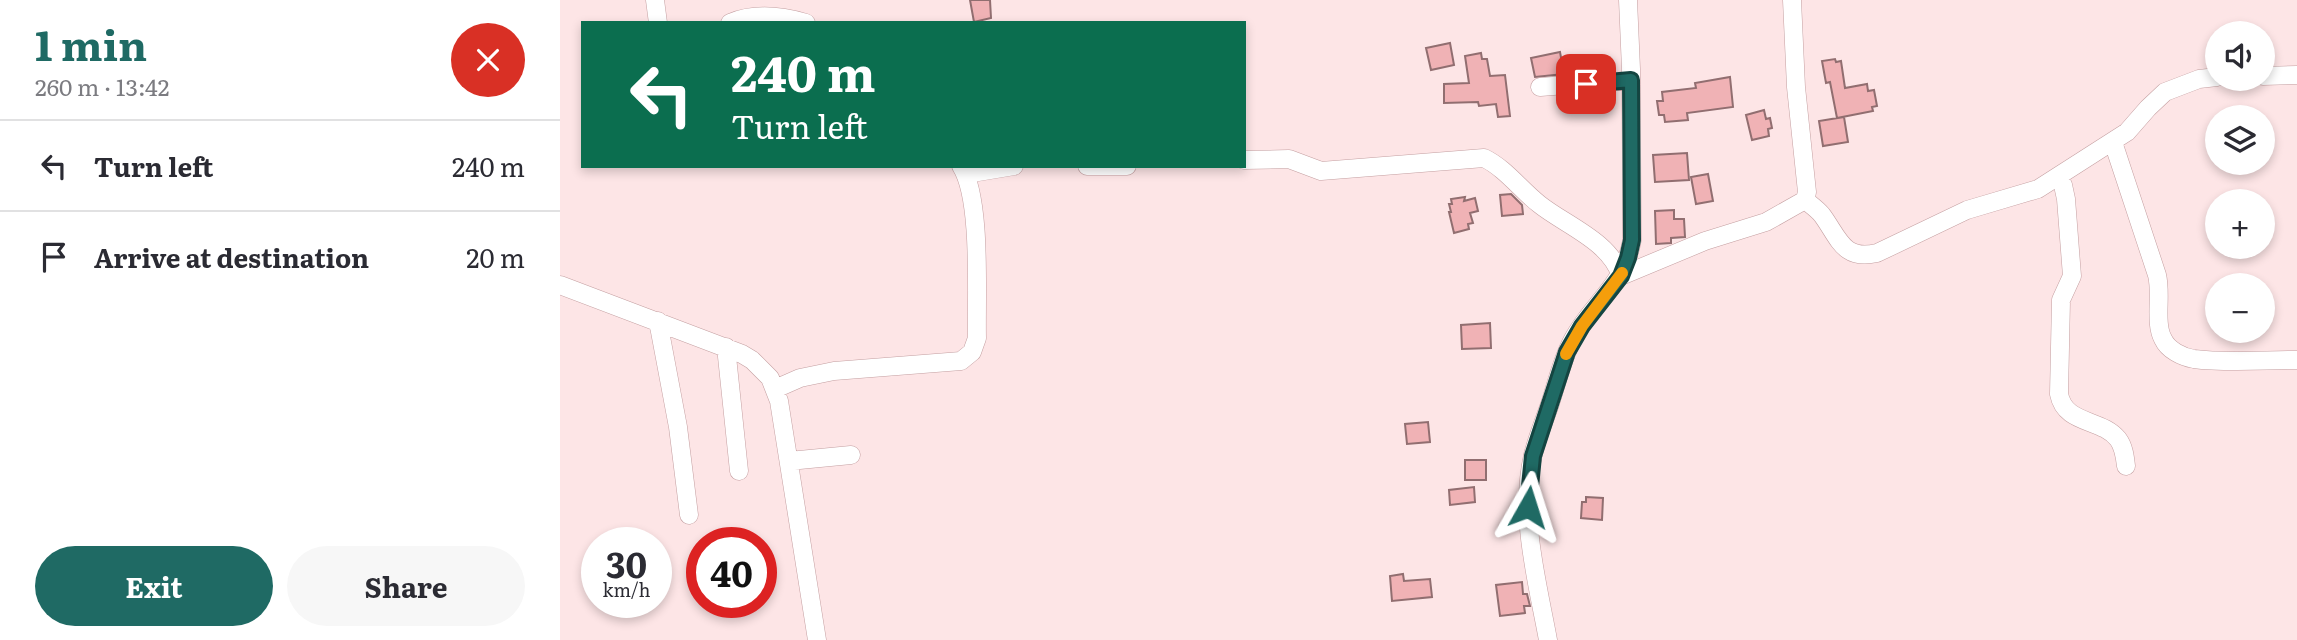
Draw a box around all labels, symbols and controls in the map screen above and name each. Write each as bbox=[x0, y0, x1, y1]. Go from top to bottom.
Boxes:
text: 1 min bbox=[35, 12, 147, 74]
map controls bbox=[2205, 21, 2275, 343]
button: sound bbox=[2205, 21, 2275, 91]
button: close bbox=[451, 23, 525, 97]
text: 240 m bbox=[731, 34, 876, 107]
icon: left bbox=[616, 49, 707, 140]
pin bbox=[1556, 54, 1616, 114]
icon: arrive bbox=[1567, 65, 1605, 103]
text: 260 m · 13:42 bbox=[35, 69, 169, 103]
text: Turn left bbox=[731, 101, 868, 149]
button: layers bbox=[2205, 105, 2275, 175]
text: Turn left bbox=[94, 146, 213, 185]
text: 240 m bbox=[452, 146, 525, 185]
icon: left bbox=[35, 147, 73, 185]
button: + bbox=[2205, 189, 2275, 259]
text: Arrive at destination bbox=[94, 237, 369, 276]
text: 20 m bbox=[466, 237, 525, 276]
icon: arrive bbox=[35, 238, 73, 276]
button: − bbox=[2205, 273, 2275, 343]
position arrow bbox=[1491, 470, 1565, 544]
speed limit sign: 40 bbox=[686, 527, 777, 618]
text: 30 bbox=[606, 537, 647, 589]
button: Exit bbox=[35, 546, 273, 626]
button: Share bbox=[287, 546, 525, 626]
text: km/h bbox=[603, 576, 650, 603]

